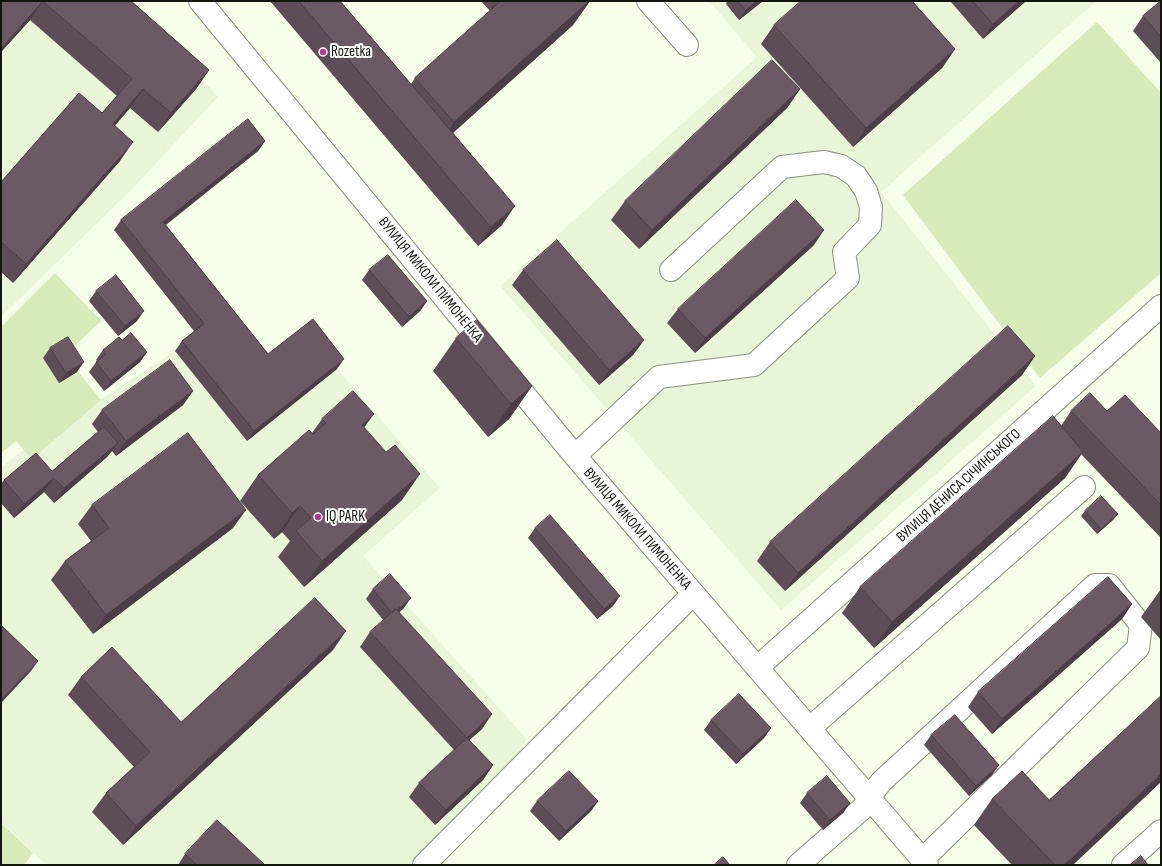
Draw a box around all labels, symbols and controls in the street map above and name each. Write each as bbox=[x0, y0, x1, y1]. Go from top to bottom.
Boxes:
place label: Rozetka bbox=[331, 43, 371, 61]
marker: Rozetka bbox=[318, 47, 328, 57]
street label: ВУЛИЦЯ МИКОЛИ ПИМОНЕНКА bbox=[374, 214, 486, 346]
street label: ВУЛИЦЯ ДЕНИСА СІЧИНСЬКОГО bbox=[893, 426, 1025, 546]
street label: ВУЛИЦЯ МИКОЛИ ПИМОНЕНКА bbox=[579, 464, 695, 594]
place label: IQ PARK bbox=[326, 508, 365, 526]
marker: IQ PARK bbox=[313, 512, 323, 522]

